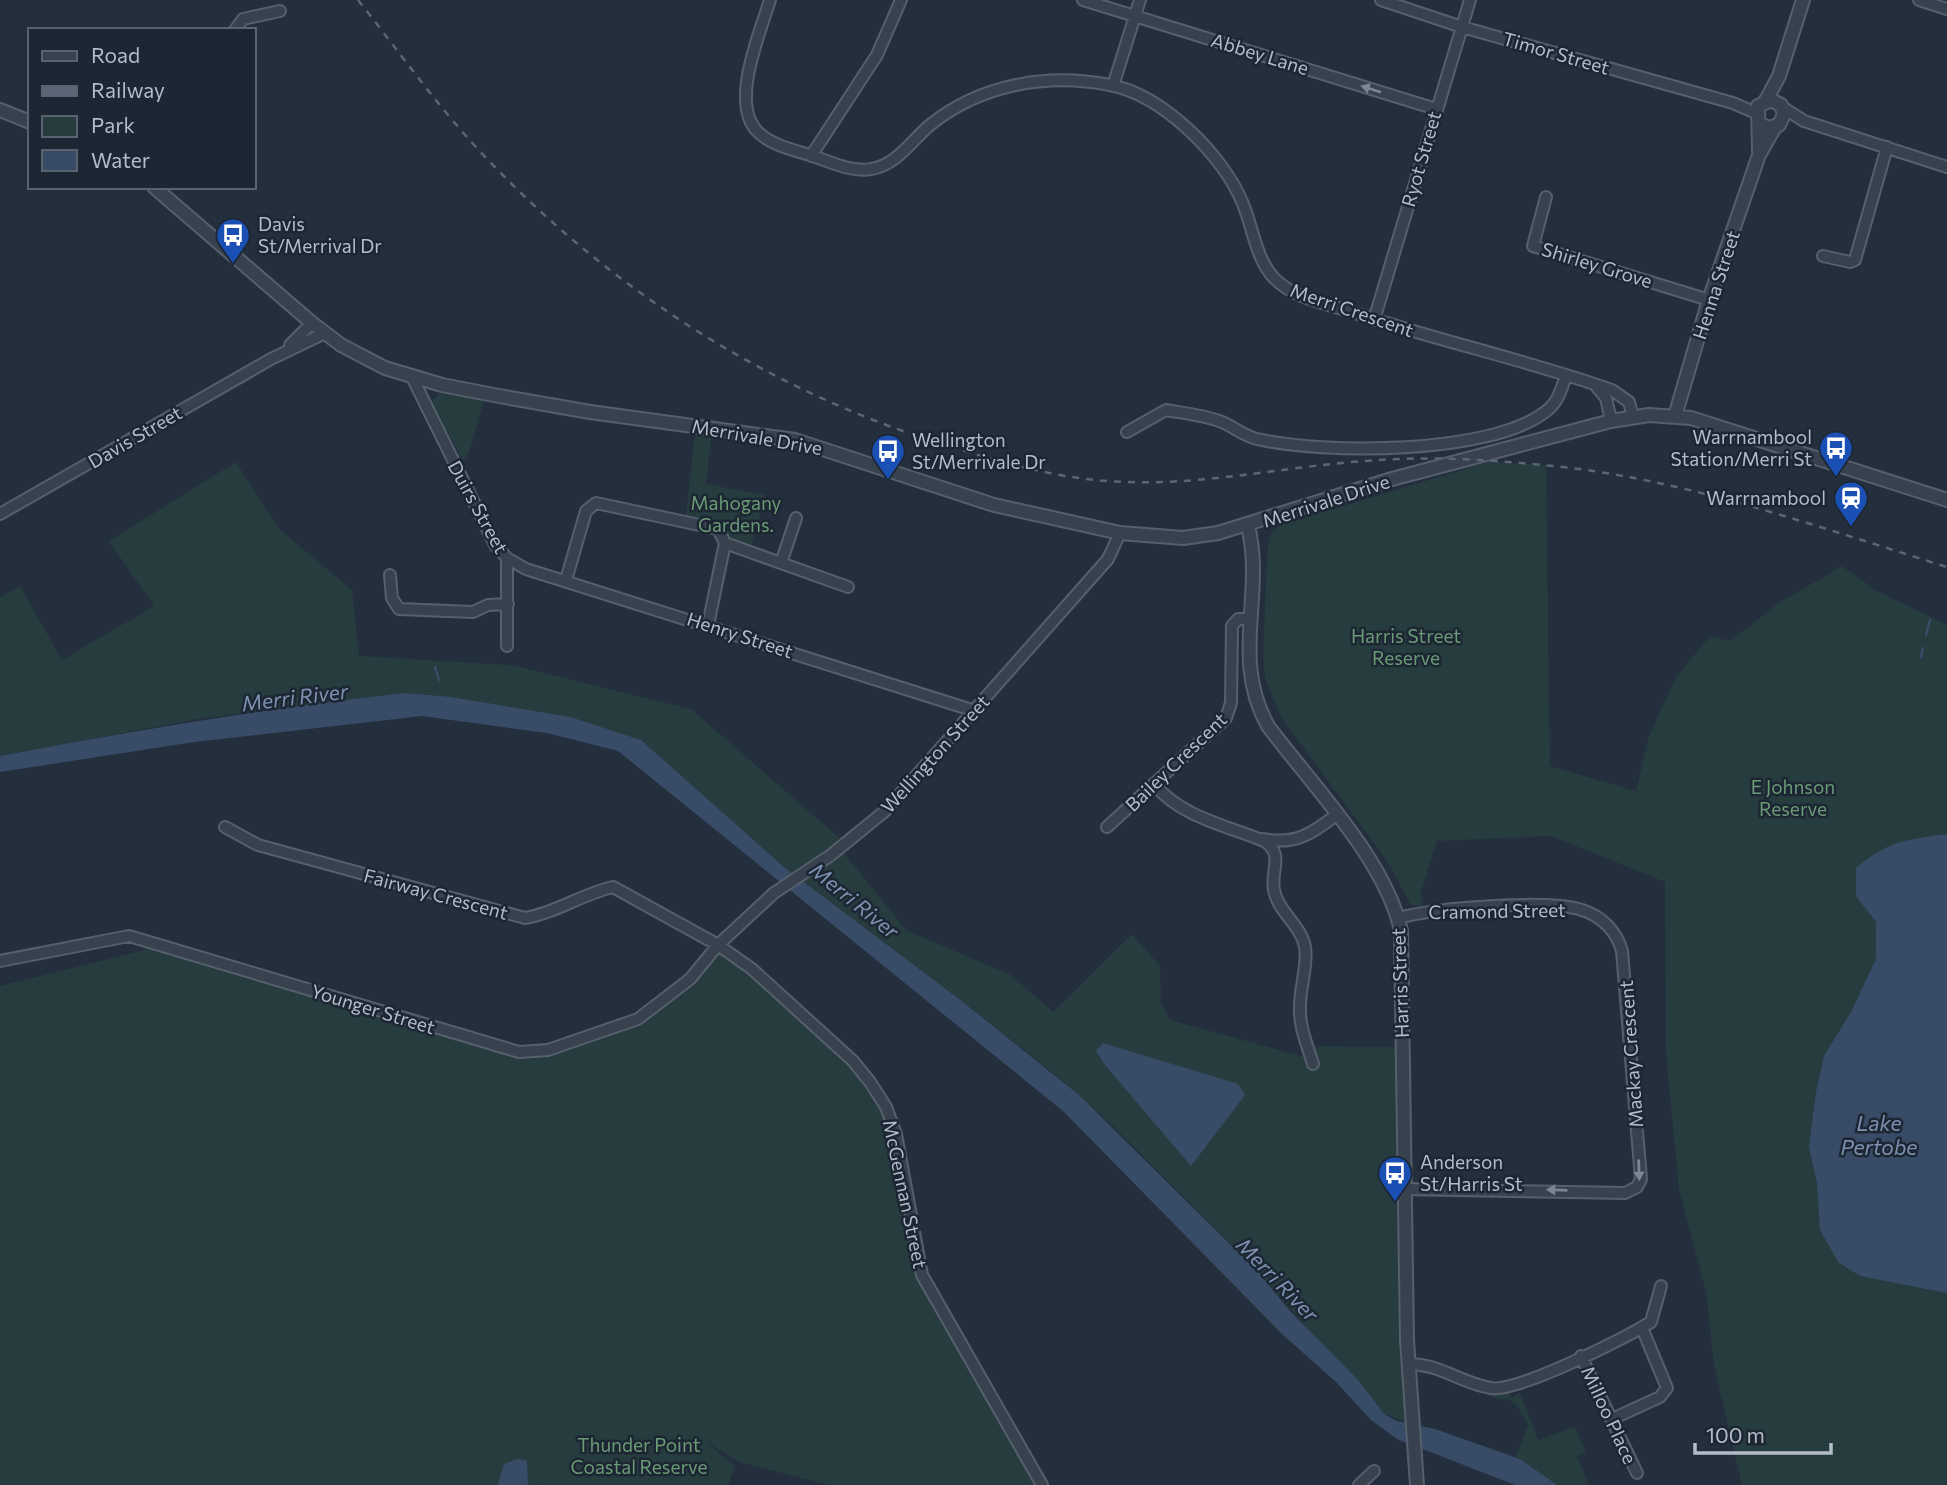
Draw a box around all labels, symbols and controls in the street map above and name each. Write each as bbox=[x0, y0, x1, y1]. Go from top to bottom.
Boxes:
street label: Timor Street bbox=[1500, 26, 1612, 79]
legend bbox=[28, 28, 256, 189]
street label: Abbey Lane bbox=[1209, 28, 1312, 79]
text: Road bbox=[91, 42, 140, 67]
text: Railway bbox=[91, 77, 165, 102]
one-way arrow bbox=[1360, 83, 1381, 93]
street label: Ryot Street bbox=[1396, 108, 1445, 209]
text: Park bbox=[91, 112, 135, 137]
text: Water bbox=[91, 147, 150, 172]
place label: Davis St/Merrival Dr bbox=[258, 212, 382, 257]
bus stop icon: Davis St/Merrival Dr bbox=[214, 216, 252, 265]
street label: Henna Street bbox=[1687, 227, 1744, 342]
street label: Shirley Grove bbox=[1539, 237, 1655, 292]
street label: Merri Crescent bbox=[1287, 278, 1417, 341]
street label: Davis Street bbox=[84, 400, 186, 473]
street label: Merrivale Drive bbox=[690, 414, 824, 459]
place label: Warrnambool Station/Merri St bbox=[1670, 425, 1812, 470]
place label: Wellington St/Merrivale Dr bbox=[912, 428, 1046, 473]
bus stop icon: Warrnambool Station/Merri St bbox=[1817, 429, 1855, 478]
bus stop icon: Wellington St/Merrivale Dr bbox=[869, 432, 907, 481]
street label: Duirs Street bbox=[443, 456, 513, 557]
street label: Merrivale Drive bbox=[1259, 469, 1392, 532]
station icon: Warrnambool bbox=[1832, 479, 1870, 528]
place label: Warrnambool bbox=[1706, 486, 1826, 509]
park label: Mahogany Gardens. bbox=[691, 491, 782, 536]
street label: Henry Street bbox=[684, 607, 796, 663]
park label: Harris Street Reserve bbox=[1351, 624, 1461, 669]
water label: Merri River bbox=[240, 678, 350, 715]
street label: Wellington Street bbox=[876, 690, 994, 817]
street label: Bailey Crescent bbox=[1120, 707, 1231, 816]
park label: E Johnson Reserve bbox=[1751, 775, 1835, 820]
water label: Merri River bbox=[806, 857, 905, 944]
street label: Fairway Crescent bbox=[362, 863, 511, 924]
street label: Cramond Street bbox=[1428, 898, 1566, 923]
street label: Harris Street bbox=[1386, 927, 1413, 1039]
street label: Younger Street bbox=[308, 979, 438, 1038]
street label: Mackay Crescent bbox=[1614, 979, 1647, 1129]
water label: Lake Pertobe bbox=[1841, 1110, 1917, 1159]
street label: McGennan Street bbox=[878, 1117, 933, 1271]
place label: Anderson St/Harris St bbox=[1420, 1150, 1523, 1195]
bus stop icon: Anderson St/Harris St bbox=[1376, 1154, 1414, 1203]
one-way arrow bbox=[1633, 1159, 1645, 1181]
one-way arrow bbox=[1546, 1185, 1568, 1196]
water label: Merri River bbox=[1232, 1232, 1325, 1326]
street label: Milloo Place bbox=[1577, 1362, 1642, 1467]
scale bar bbox=[1695, 1412, 1832, 1456]
text: 100 m bbox=[1706, 1422, 1765, 1447]
park label: Thunder Point Coastal Reserve bbox=[571, 1433, 707, 1478]

